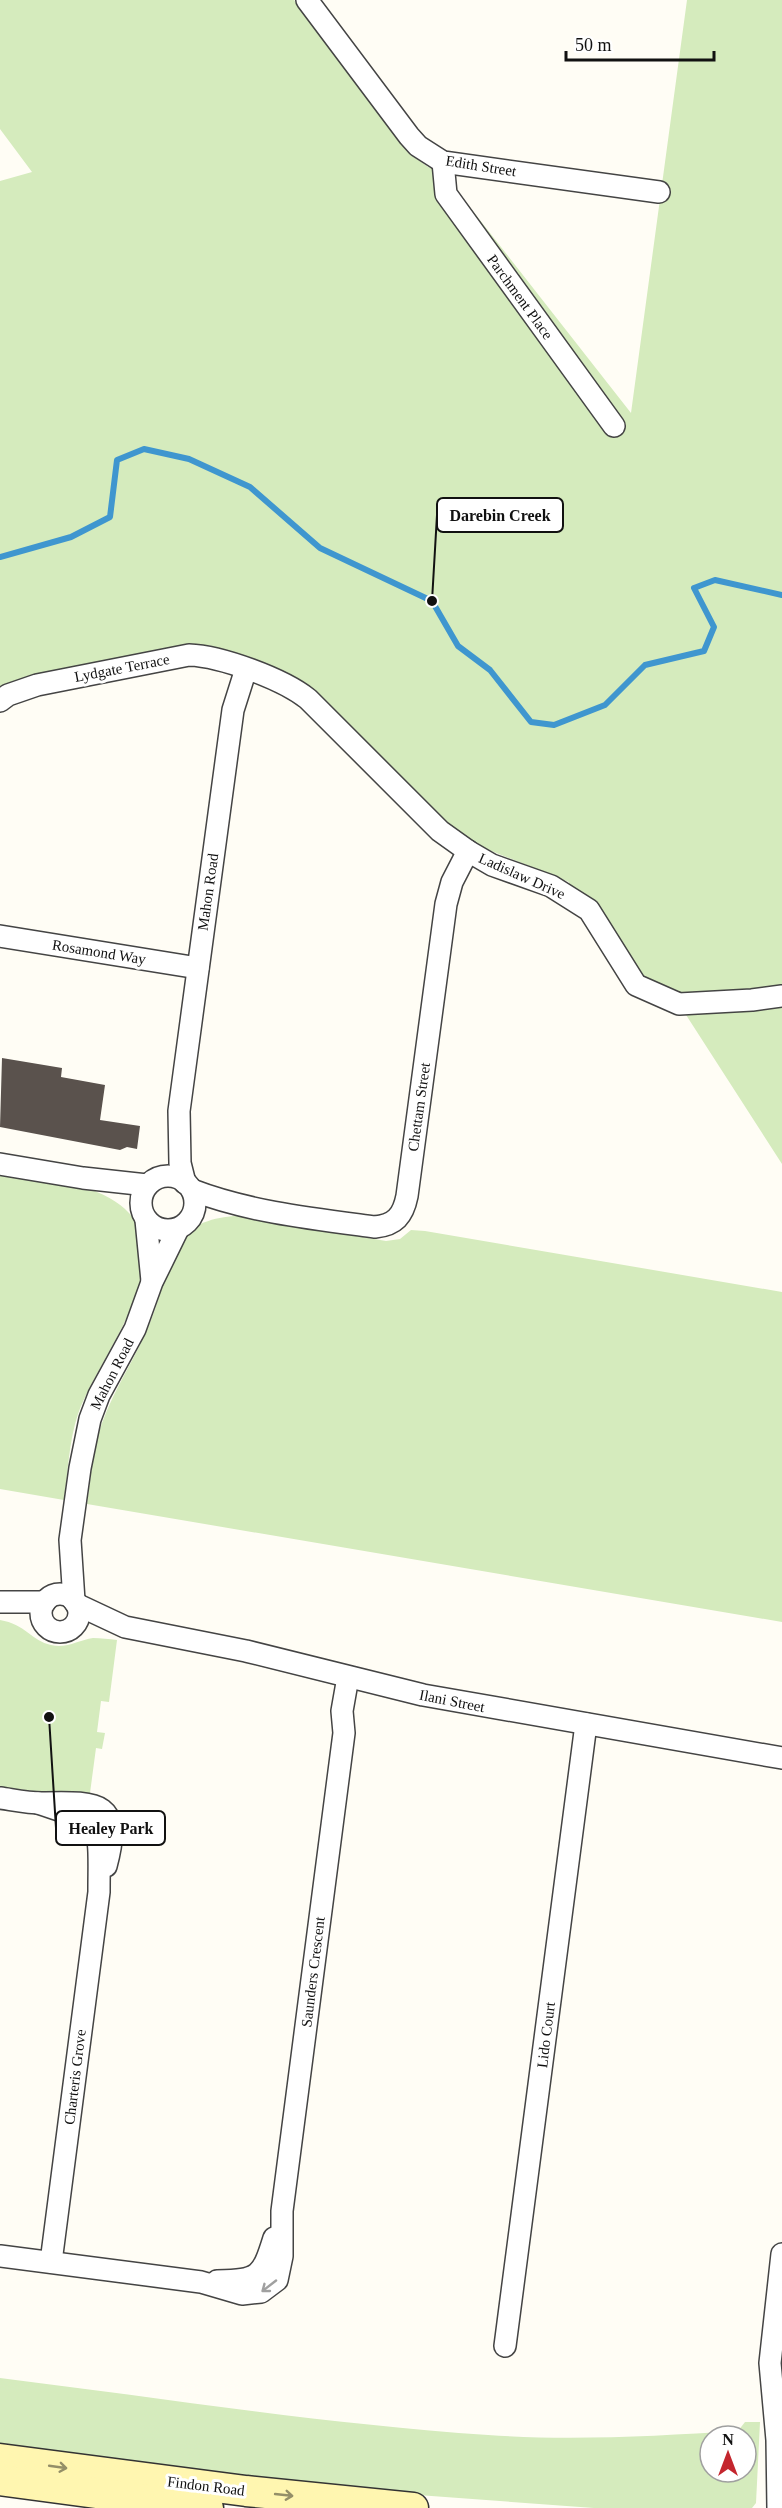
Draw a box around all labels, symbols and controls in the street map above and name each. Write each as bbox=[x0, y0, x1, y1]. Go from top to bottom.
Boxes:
scale bar bbox=[566, 24, 714, 62]
text: 50 m bbox=[575, 35, 612, 55]
street label: Edith Street bbox=[445, 153, 518, 180]
street label: Parchment Place bbox=[484, 252, 556, 343]
callout: Darebin Creek bbox=[437, 498, 563, 532]
text: Darebin Creek bbox=[449, 507, 551, 524]
street label: Lydgate Terrace bbox=[73, 651, 171, 685]
street label: Ladislaw Drive bbox=[476, 850, 568, 902]
street label: Mahon Road bbox=[195, 852, 221, 932]
street label: Rosamond Way bbox=[51, 937, 148, 967]
street label: Chettam Street bbox=[405, 1061, 433, 1152]
street label: Mahon Road bbox=[87, 1335, 137, 1412]
street label: Ilani Street bbox=[418, 1687, 487, 1715]
callout: Healey Park bbox=[56, 1811, 165, 1845]
text: Healey Park bbox=[69, 1820, 154, 1838]
street label: Saunders Crescent bbox=[298, 1915, 328, 2028]
street label: Lido Court bbox=[534, 2000, 558, 2069]
street label: Charteris Grove bbox=[61, 2028, 89, 2126]
one-way arrow bbox=[261, 2279, 277, 2292]
north arrow bbox=[698, 2424, 758, 2484]
text: N bbox=[722, 2431, 734, 2448]
one-way arrow bbox=[48, 2461, 67, 2472]
street label: Findon Road bbox=[166, 2473, 246, 2499]
one-way arrow bbox=[273, 2490, 293, 2501]

